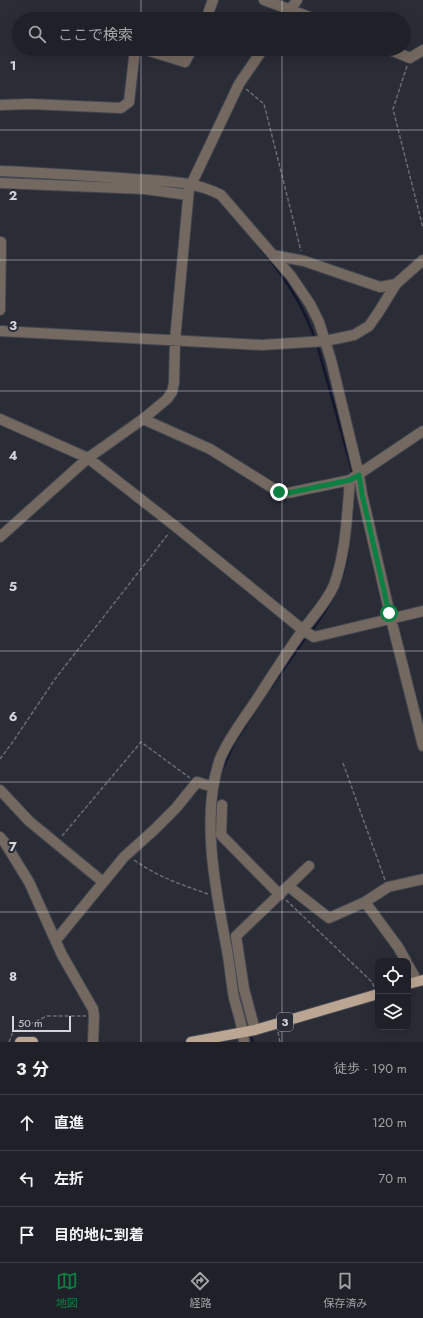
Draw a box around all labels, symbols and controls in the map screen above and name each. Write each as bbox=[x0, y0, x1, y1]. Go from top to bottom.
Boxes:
search box bbox=[12, 12, 411, 56]
icon: search bbox=[26, 23, 48, 45]
text: ここで検索 bbox=[58, 24, 133, 46]
text: 1 bbox=[10, 56, 16, 75]
text: 2 bbox=[9, 186, 17, 205]
text: 3 bbox=[9, 316, 17, 335]
text: 4 bbox=[8, 446, 18, 465]
route end bbox=[270, 483, 288, 501]
text: 5 bbox=[9, 577, 17, 596]
route start bbox=[380, 604, 398, 622]
text: 6 bbox=[9, 707, 18, 726]
text: 7 bbox=[9, 837, 17, 856]
map controls bbox=[375, 958, 411, 1030]
button: locate bbox=[375, 958, 411, 994]
text: 8 bbox=[9, 967, 17, 986]
button: layers bbox=[375, 994, 411, 1030]
road number: 3 bbox=[277, 1013, 293, 1031]
scale bar bbox=[12, 1014, 71, 1033]
text: 50 m bbox=[18, 1015, 43, 1031]
text: 3 分 bbox=[16, 1057, 49, 1081]
text: 徒歩 · 190 m bbox=[334, 1059, 407, 1078]
icon: ahead bbox=[16, 1112, 38, 1134]
text: 直進 bbox=[54, 1112, 84, 1134]
text: 120 m bbox=[372, 1113, 407, 1132]
icon: left bbox=[16, 1168, 38, 1190]
text: 左折 bbox=[54, 1168, 84, 1190]
text: 70 m bbox=[378, 1169, 407, 1188]
icon: arrive bbox=[16, 1224, 38, 1246]
text: 目的地に到着 bbox=[54, 1224, 144, 1246]
tab: 地図 bbox=[56, 1270, 78, 1311]
tab: 経路 bbox=[189, 1270, 211, 1311]
tab: 保存済み bbox=[323, 1270, 367, 1311]

